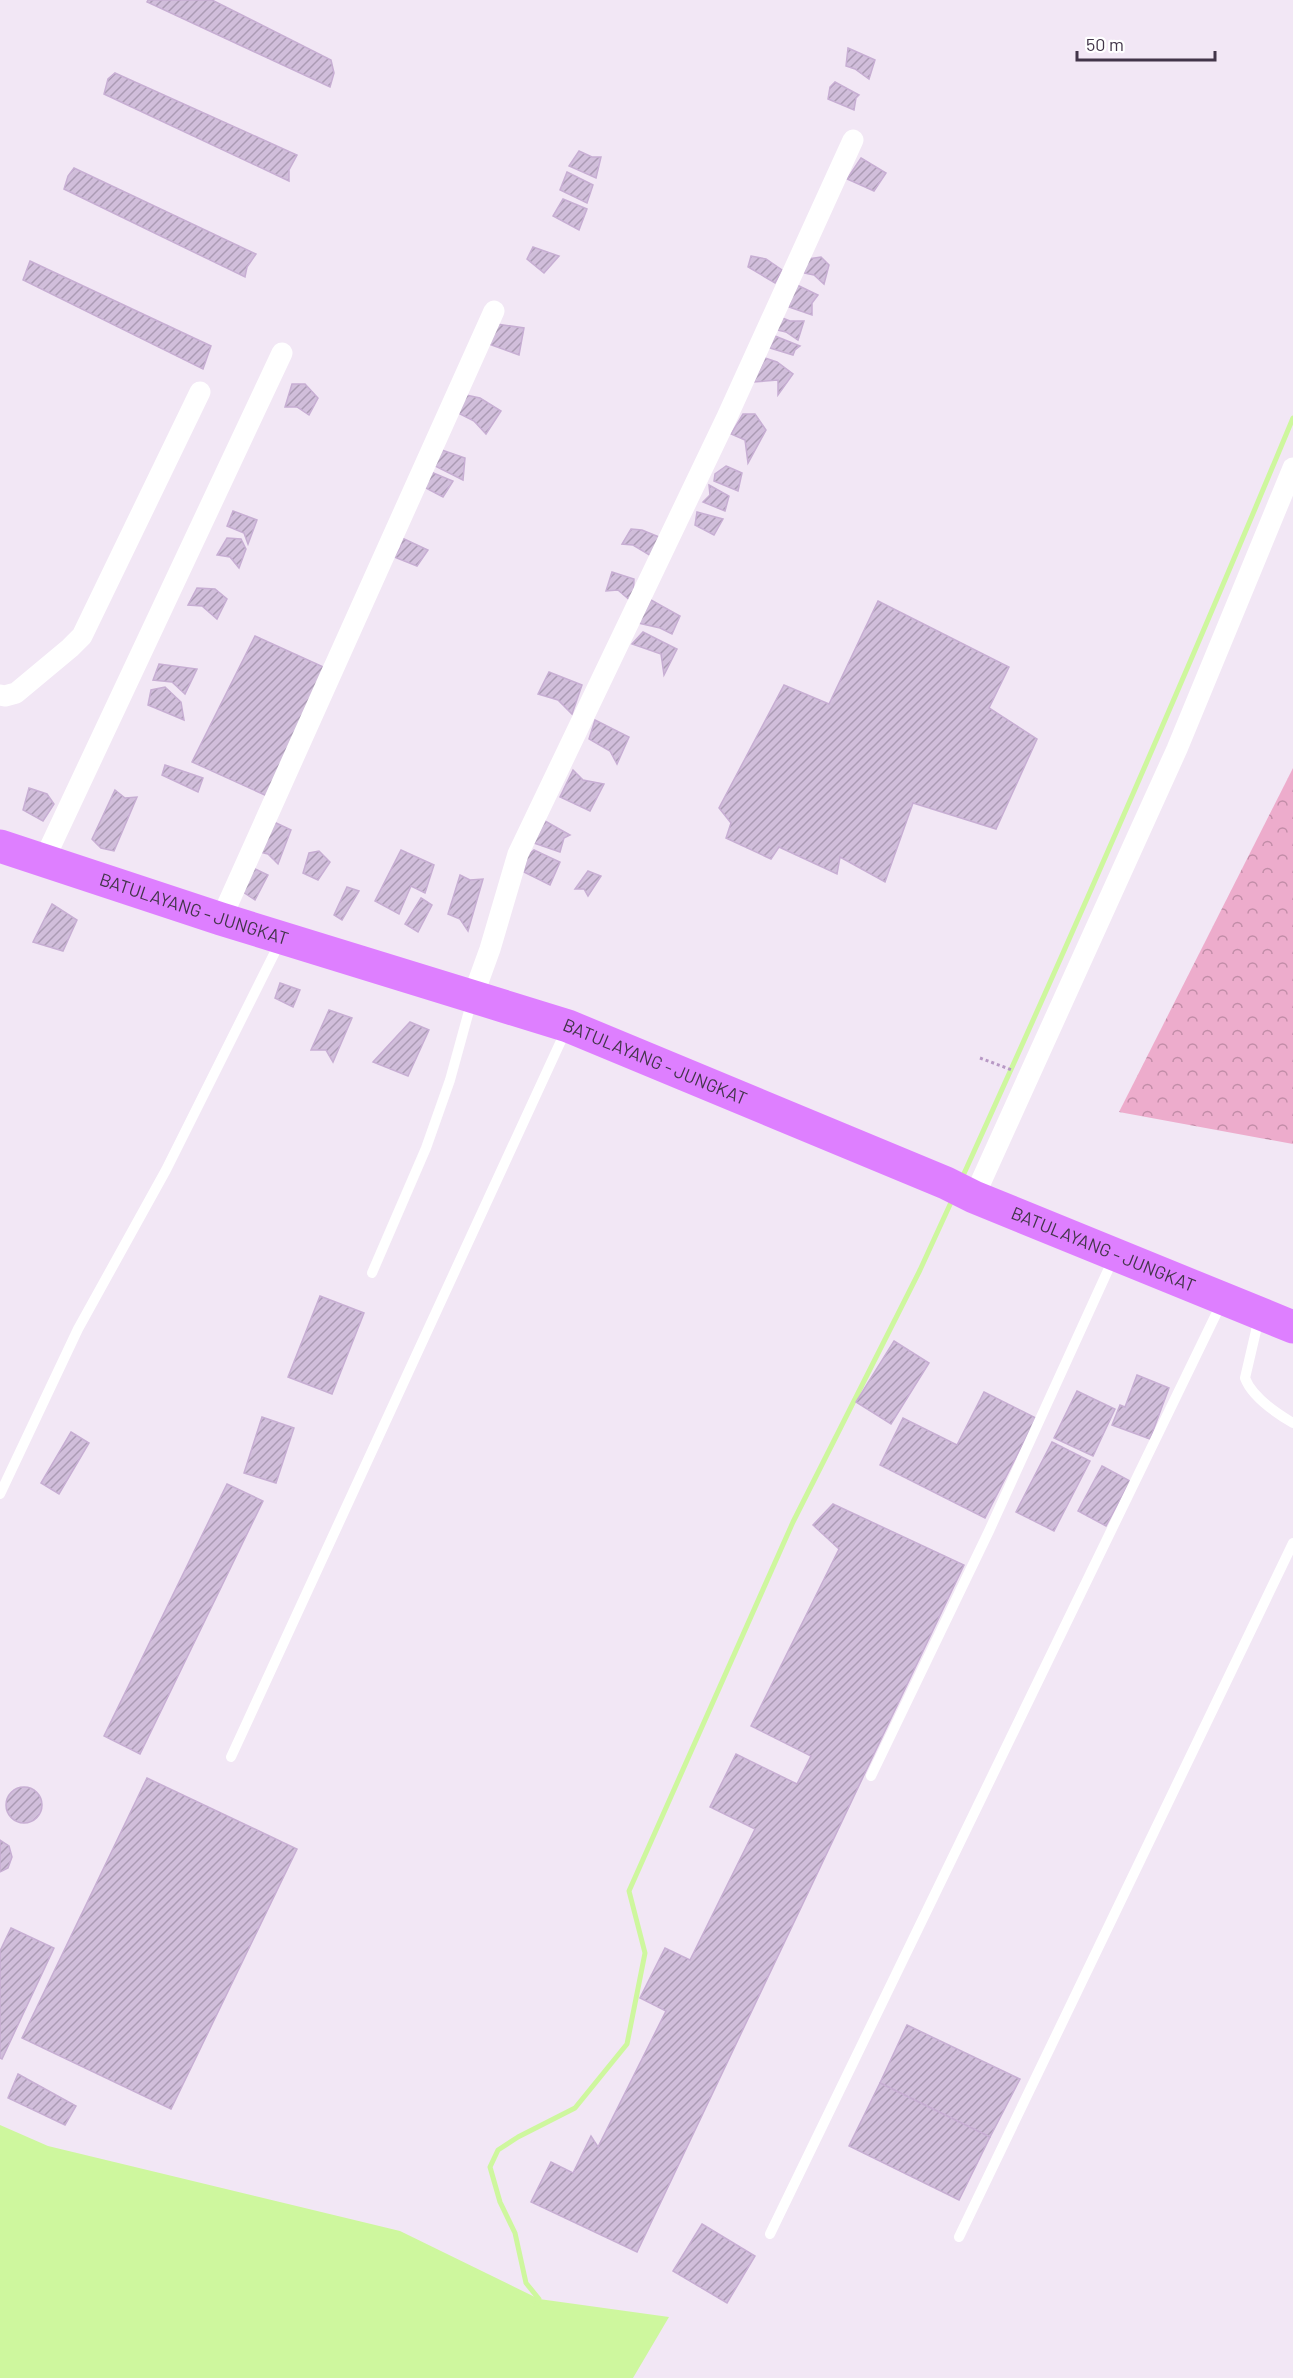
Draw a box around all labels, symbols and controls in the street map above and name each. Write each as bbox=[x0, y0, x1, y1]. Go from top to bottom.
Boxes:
scale bar bbox=[1077, 24, 1215, 62]
text: 50 m bbox=[1086, 33, 1124, 55]
street label: BATULAYANG - JUNGKAT bbox=[97, 868, 291, 949]
street label: BATULAYANG - JUNGKAT bbox=[560, 1013, 751, 1109]
street label: BATULAYANG - JUNGKAT bbox=[1008, 1201, 1199, 1296]

